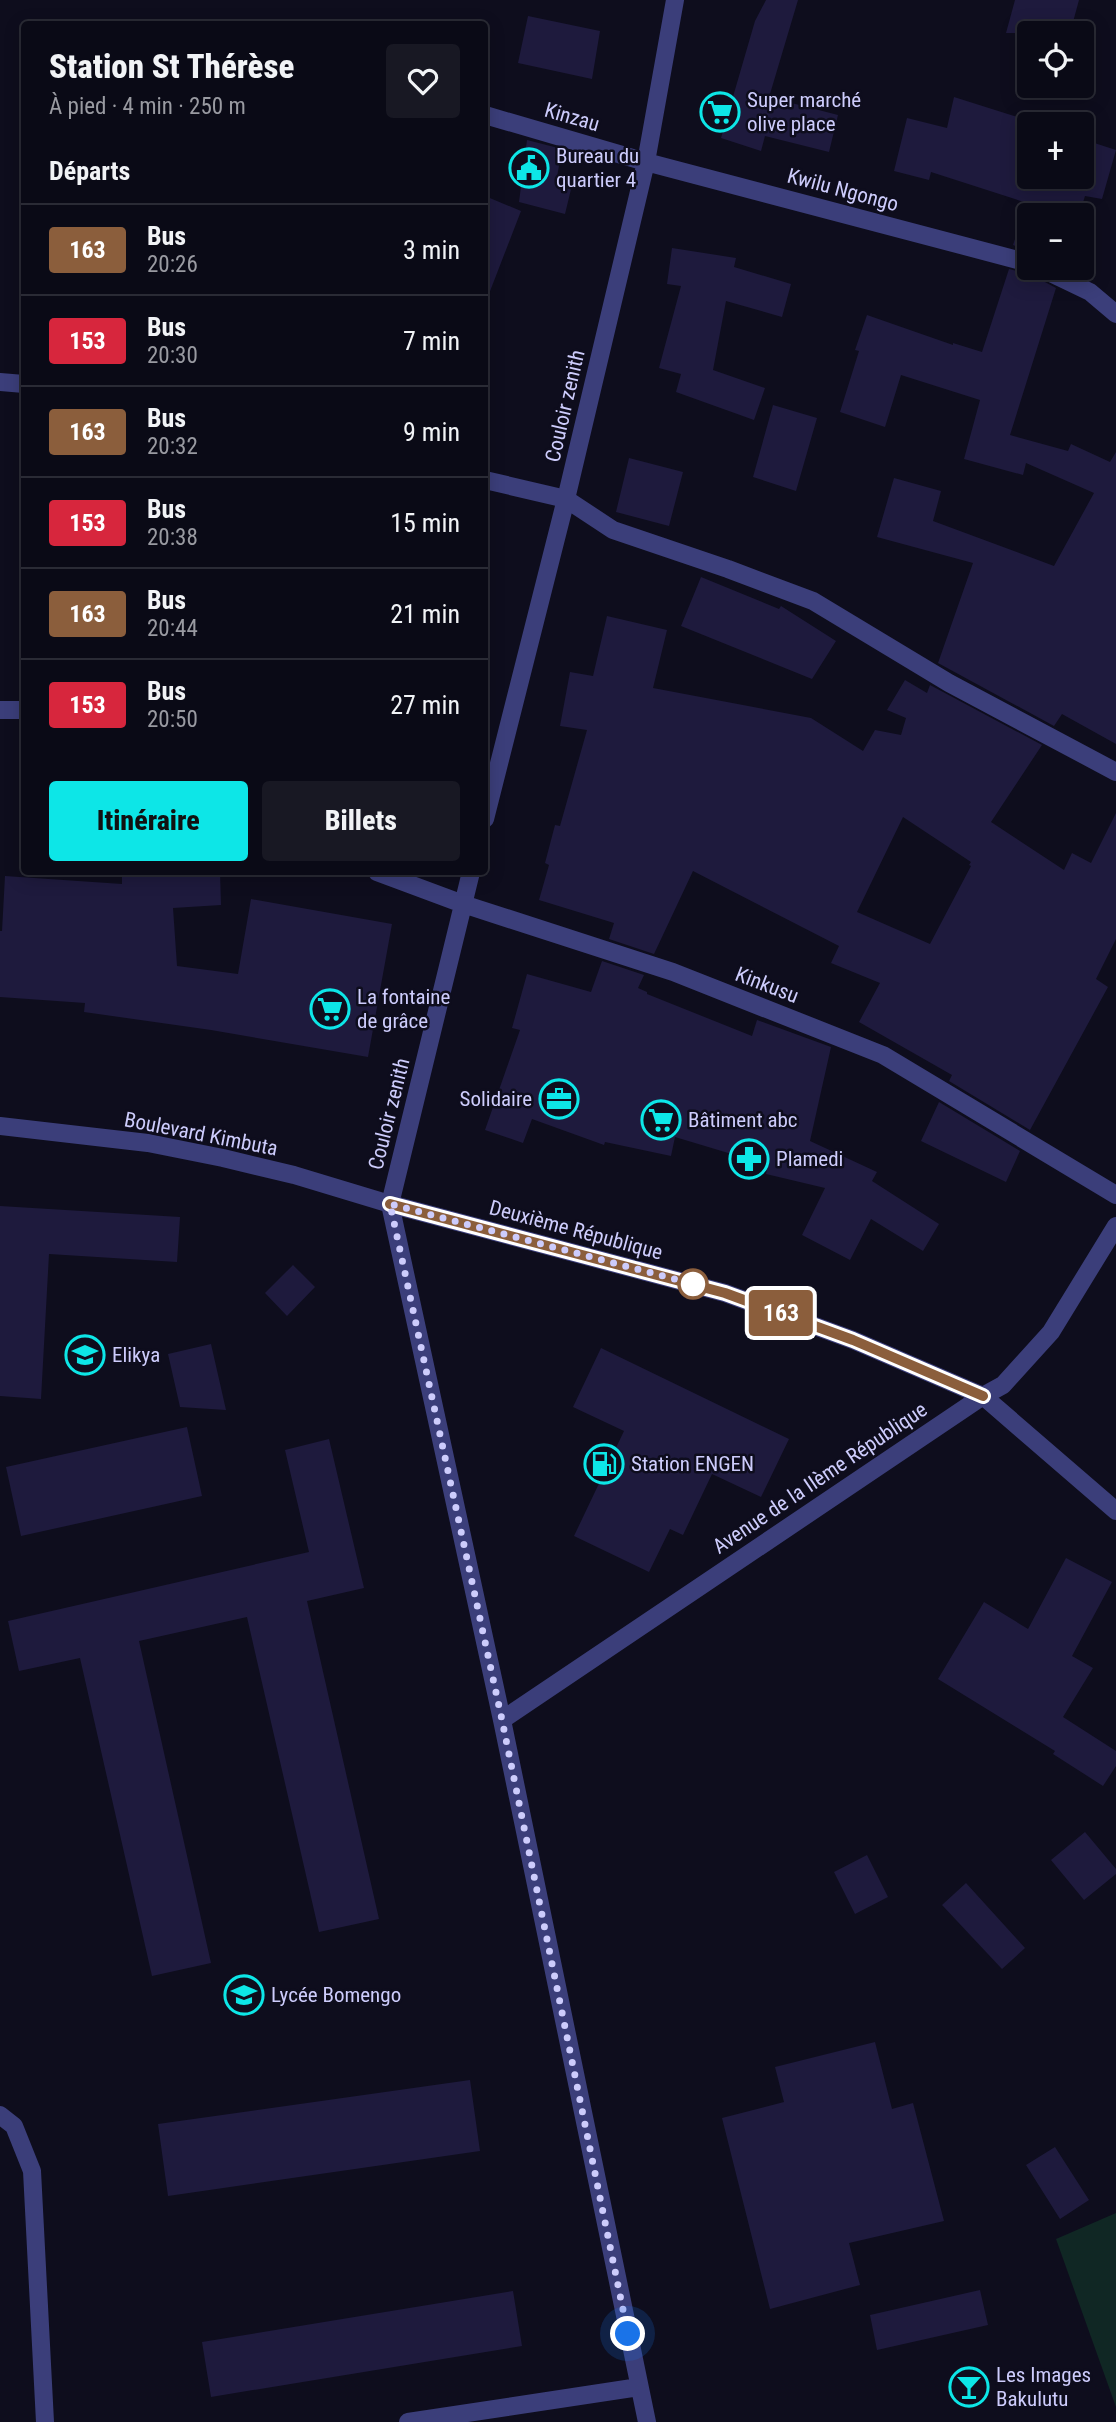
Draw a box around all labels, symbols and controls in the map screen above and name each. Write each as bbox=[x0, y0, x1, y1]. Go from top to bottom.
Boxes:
map controls bbox=[1017, 21, 1094, 280]
button: locate bbox=[1017, 21, 1094, 98]
button: heart bbox=[386, 44, 460, 118]
text: Station St Thérèse bbox=[49, 47, 294, 86]
place label: Super marché olive place bbox=[747, 88, 861, 136]
supermarket icon: Super marché olive place bbox=[699, 91, 741, 133]
text: À pied · 4 min · 250 m bbox=[49, 93, 246, 120]
street label: Kinzau bbox=[542, 98, 602, 136]
button: + bbox=[1017, 112, 1094, 189]
place label: Bureau du quartier 4 bbox=[556, 144, 639, 192]
public building icon: Bureau du quartier 4 bbox=[508, 147, 550, 189]
text: Départs bbox=[49, 156, 130, 186]
street label: Kwilu Ngongo bbox=[785, 164, 901, 216]
button: − bbox=[1017, 203, 1094, 280]
text: Bus bbox=[147, 221, 186, 251]
text: 3 min bbox=[403, 235, 460, 265]
text: 163 bbox=[69, 236, 106, 264]
text: 20:26 bbox=[147, 251, 198, 278]
text: Bus bbox=[147, 312, 186, 342]
text: 7 min bbox=[403, 326, 460, 356]
text: 153 bbox=[69, 327, 106, 355]
text: 20:30 bbox=[147, 342, 198, 369]
street label: Couloir zenith bbox=[540, 348, 590, 464]
text: Bus bbox=[147, 403, 186, 433]
text: 9 min bbox=[403, 417, 460, 447]
text: 163 bbox=[69, 418, 106, 446]
text: 20:32 bbox=[147, 433, 198, 460]
text: Bus bbox=[147, 494, 186, 524]
text: 15 min bbox=[390, 508, 460, 538]
text: 153 bbox=[69, 509, 106, 537]
text: 20:38 bbox=[147, 524, 198, 551]
text: Bus bbox=[147, 585, 186, 615]
text: 21 min bbox=[390, 599, 460, 629]
text: 163 bbox=[69, 600, 106, 628]
text: 20:44 bbox=[147, 615, 198, 642]
text: Bus bbox=[147, 676, 186, 706]
text: 27 min bbox=[390, 690, 460, 720]
text: 153 bbox=[69, 691, 106, 719]
text: 20:50 bbox=[147, 706, 198, 733]
button: Itinéraire bbox=[49, 781, 248, 861]
button: Billets bbox=[262, 781, 460, 861]
street label: Kinkusu bbox=[732, 962, 802, 1008]
place label: La fontaine de grâce bbox=[357, 985, 450, 1033]
supermarket icon: La fontaine de grâce bbox=[309, 988, 351, 1030]
street label: Couloir zenith bbox=[364, 1056, 414, 1172]
office icon: Solidaire bbox=[538, 1078, 580, 1120]
place label: Solidaire bbox=[460, 1087, 532, 1111]
supermarket icon: Bâtiment abc bbox=[640, 1099, 682, 1141]
street label: Boulevard Kimbuta bbox=[122, 1107, 280, 1161]
place label: Bâtiment abc bbox=[688, 1108, 798, 1132]
pharmacy icon: Plamedi bbox=[728, 1138, 770, 1180]
place label: Plamedi bbox=[776, 1147, 843, 1171]
street label: Deuxième République bbox=[487, 1195, 665, 1265]
unlabelled marker bbox=[678, 1269, 708, 1299]
line badge: 163 bbox=[741, 1290, 821, 1336]
text: 163 bbox=[763, 1299, 799, 1327]
school or university icon: Elikya bbox=[64, 1334, 106, 1376]
place label: Elikya bbox=[112, 1343, 160, 1367]
street label: Avenue de la IIème République bbox=[708, 1397, 932, 1559]
fuel station icon: Station ENGEN bbox=[583, 1443, 625, 1485]
place label: Station ENGEN bbox=[631, 1452, 754, 1476]
school or university icon: Lycée Bomengo bbox=[223, 1974, 265, 2016]
place label: Lycée Bomengo bbox=[271, 1983, 401, 2007]
your location bbox=[610, 2316, 645, 2351]
place label: Les Images Bakulutu bbox=[996, 2363, 1091, 2411]
bar icon: Les Images Bakulutu bbox=[948, 2366, 990, 2408]

